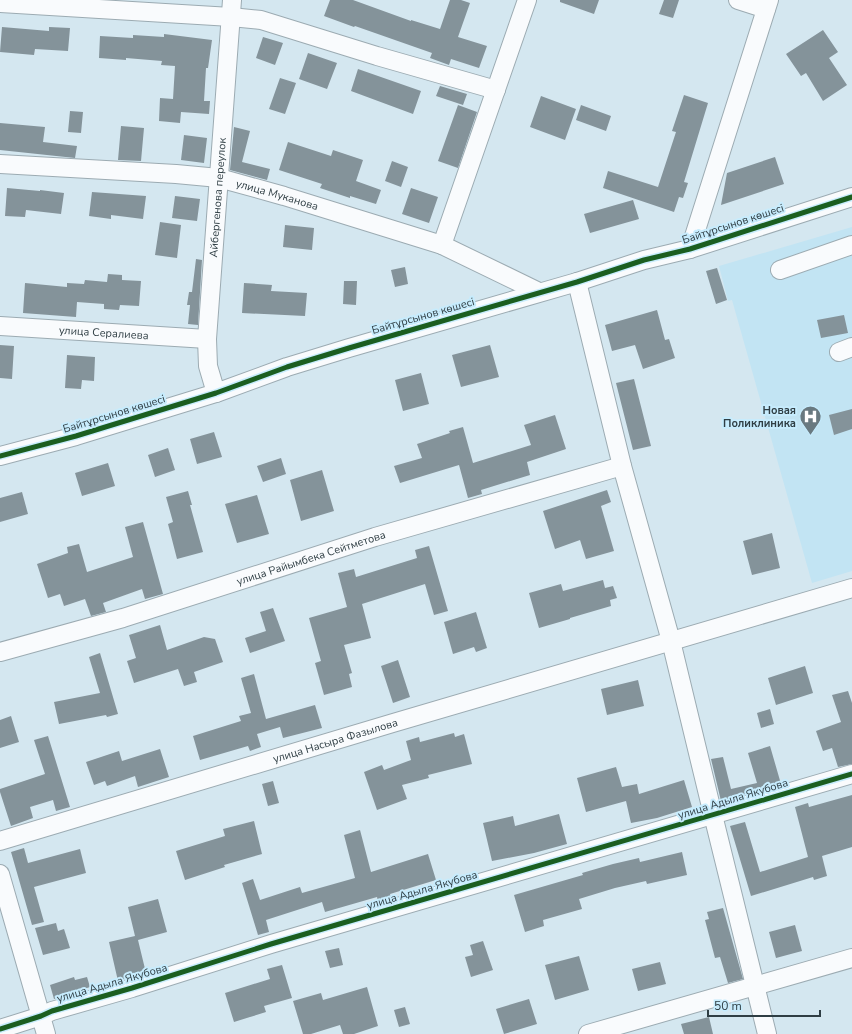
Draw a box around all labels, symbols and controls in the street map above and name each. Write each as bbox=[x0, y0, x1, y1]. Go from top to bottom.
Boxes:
street label: Айбергенова переулок bbox=[206, 137, 229, 258]
street label: улица Муканова bbox=[234, 176, 320, 214]
street label: Байтұрсынов көшесі bbox=[680, 200, 786, 248]
street label: Байтұрсынов көшесі bbox=[370, 294, 476, 338]
street label: улица Сералиева bbox=[58, 322, 149, 343]
street label: Байтұрсынов көшесі bbox=[61, 391, 167, 437]
place label: Новая Поликлиника bbox=[723, 403, 796, 431]
hospital icon: Новая Поликлиника bbox=[798, 403, 824, 436]
street label: улица Райымбека Сейтметова bbox=[235, 527, 387, 589]
street label: улица Насыра Фазылова bbox=[271, 715, 399, 766]
street label: улица Адыла Якубова bbox=[676, 775, 790, 823]
street label: улица Адыла Якубова bbox=[365, 867, 479, 913]
street label: улица Адыла Якубова bbox=[55, 960, 169, 1006]
scale bar bbox=[708, 992, 820, 1018]
text: 50 m bbox=[714, 998, 742, 1014]

